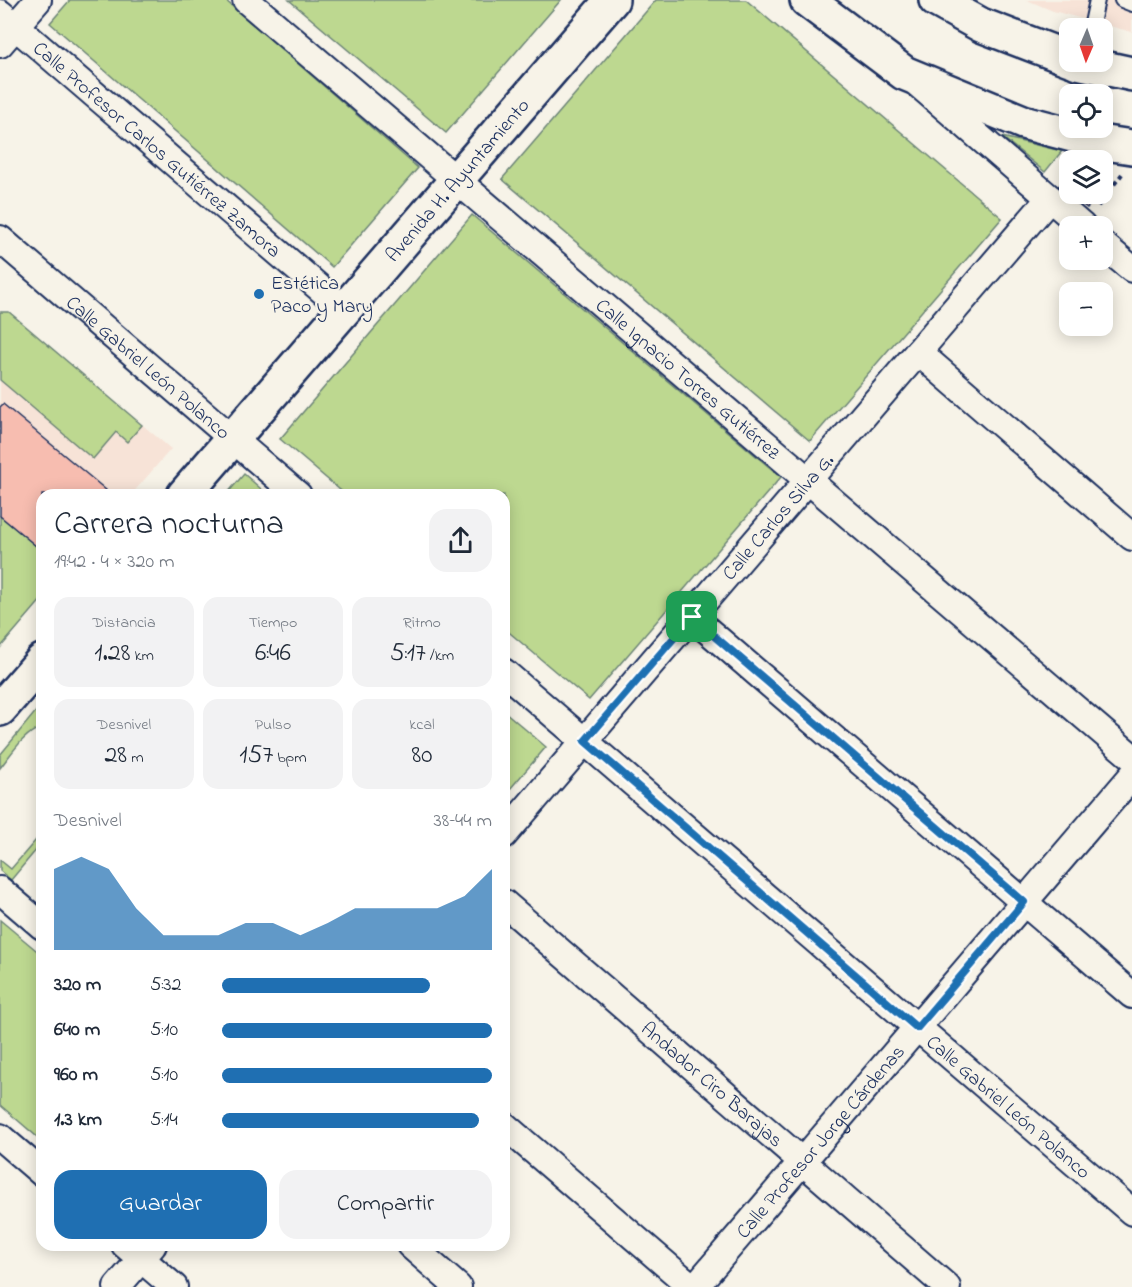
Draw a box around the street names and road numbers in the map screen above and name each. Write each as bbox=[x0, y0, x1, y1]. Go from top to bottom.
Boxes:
street label: Calle Profesor Carlos Gutiérrez Zamora bbox=[25, 35, 287, 266]
street label: Avenida H. Ayuntamiento bbox=[380, 93, 538, 269]
street label: Calle Gabriel León Polanco bbox=[58, 290, 236, 448]
street label: Calle Ignacio Torres Gutiérrez bbox=[588, 292, 786, 468]
street label: Calle Carlos Silva G. bbox=[716, 448, 842, 588]
street label: Andador Ciro Barajas bbox=[634, 1016, 788, 1155]
street label: Calle Gabriel León Polanco bbox=[919, 1029, 1096, 1187]
street label: Calle Profesor Jorge Cárdenas bbox=[730, 1039, 913, 1246]

